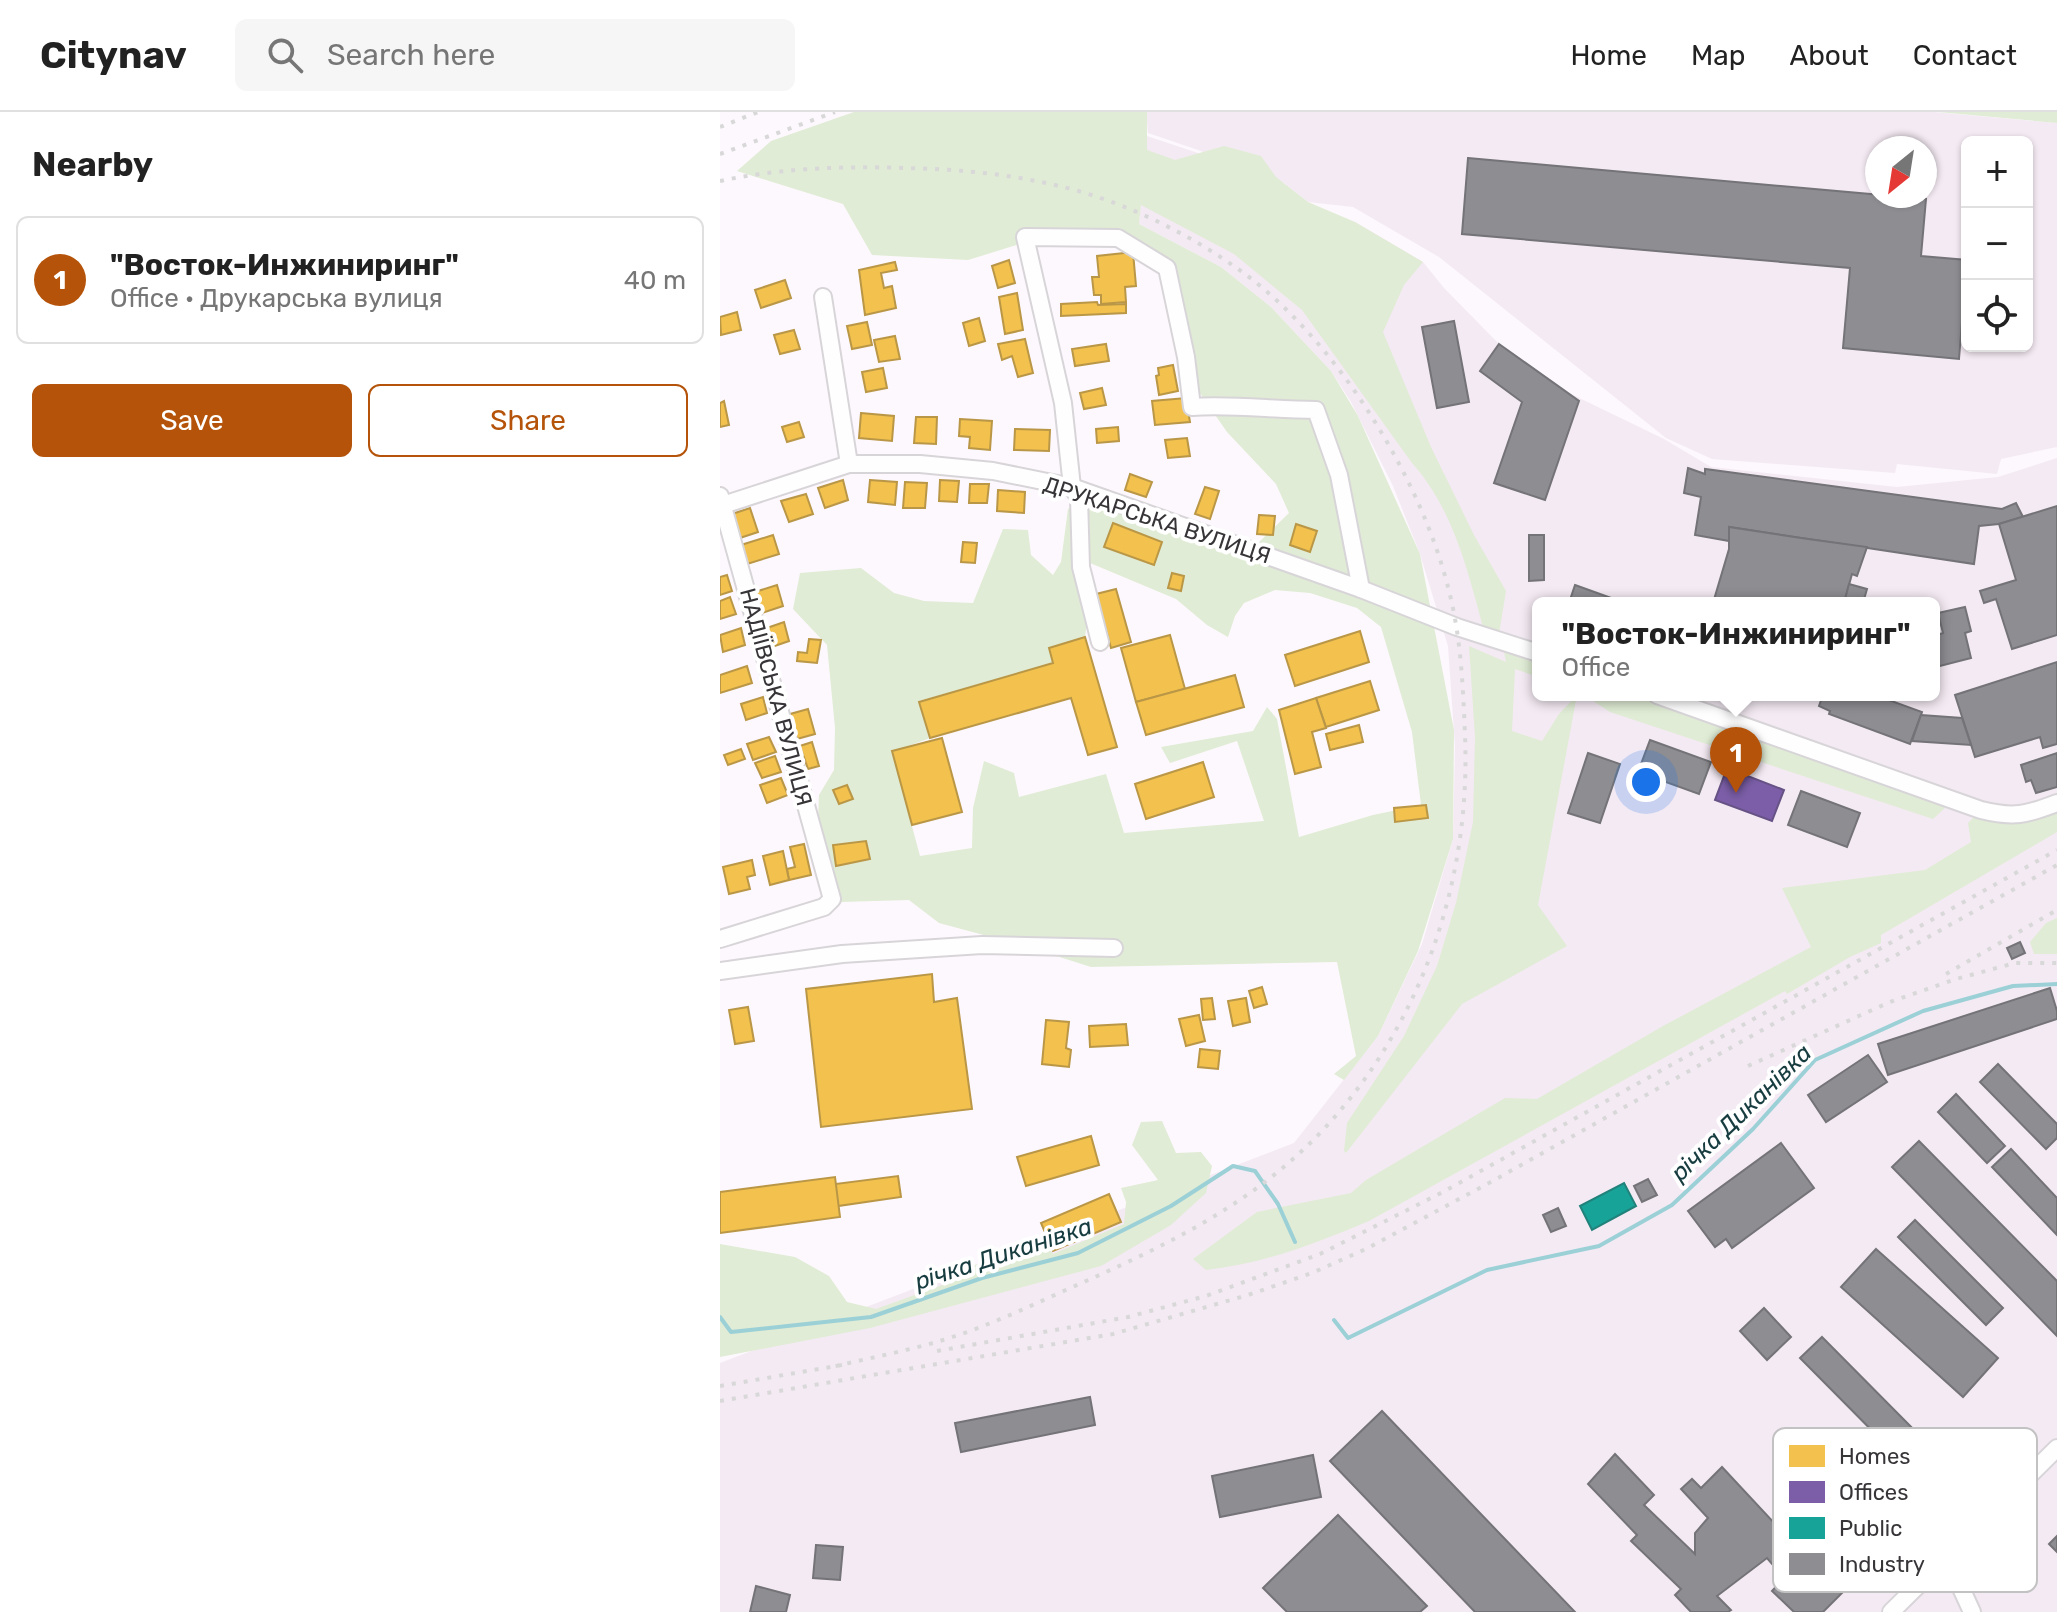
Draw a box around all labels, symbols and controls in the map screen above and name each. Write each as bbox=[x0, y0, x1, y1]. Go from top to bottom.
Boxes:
search box bbox=[235, 19, 795, 91]
text: Citynav bbox=[40, 32, 187, 78]
icon: search bbox=[263, 33, 307, 77]
text: Search here bbox=[327, 37, 495, 73]
text: Home bbox=[1570, 39, 1647, 72]
text: Map bbox=[1691, 39, 1745, 72]
text: About bbox=[1789, 39, 1869, 72]
text: Contact bbox=[1913, 39, 2017, 72]
north arrow bbox=[1865, 136, 1937, 208]
map controls bbox=[1961, 136, 2033, 352]
button: + bbox=[1961, 136, 2033, 208]
text: Nearby bbox=[32, 144, 153, 185]
button: − bbox=[1961, 208, 2033, 280]
text: "Восток-Инжиниринг" bbox=[110, 247, 459, 283]
text: 1 bbox=[54, 265, 66, 296]
text: 40 m bbox=[624, 265, 686, 296]
button: locate bbox=[1961, 280, 2033, 352]
text: Office · Друкарська вулиця bbox=[110, 283, 443, 314]
button: Save bbox=[32, 384, 352, 457]
button: Share bbox=[368, 384, 688, 457]
street label: ДРУКАРСЬКА ВУЛИЦЯ bbox=[1040, 471, 1274, 569]
street label: НАДІЇВСЬКА ВУЛИЦЯ bbox=[734, 585, 818, 809]
popup bbox=[1532, 597, 1940, 701]
text: "Восток-Инжиниринг" bbox=[1562, 616, 1910, 652]
text: Office bbox=[1562, 652, 1630, 683]
pin: 1 bbox=[1710, 727, 1762, 793]
your location bbox=[1626, 762, 1666, 802]
water label: річка Диканівка bbox=[1665, 1039, 1817, 1187]
water label: річка Диканівка bbox=[911, 1212, 1095, 1296]
legend bbox=[1773, 1428, 2037, 1592]
text: Homes bbox=[1839, 1443, 1910, 1470]
text: Offices bbox=[1839, 1479, 1908, 1506]
text: Public bbox=[1839, 1515, 1902, 1542]
text: Industry bbox=[1839, 1551, 1925, 1578]

